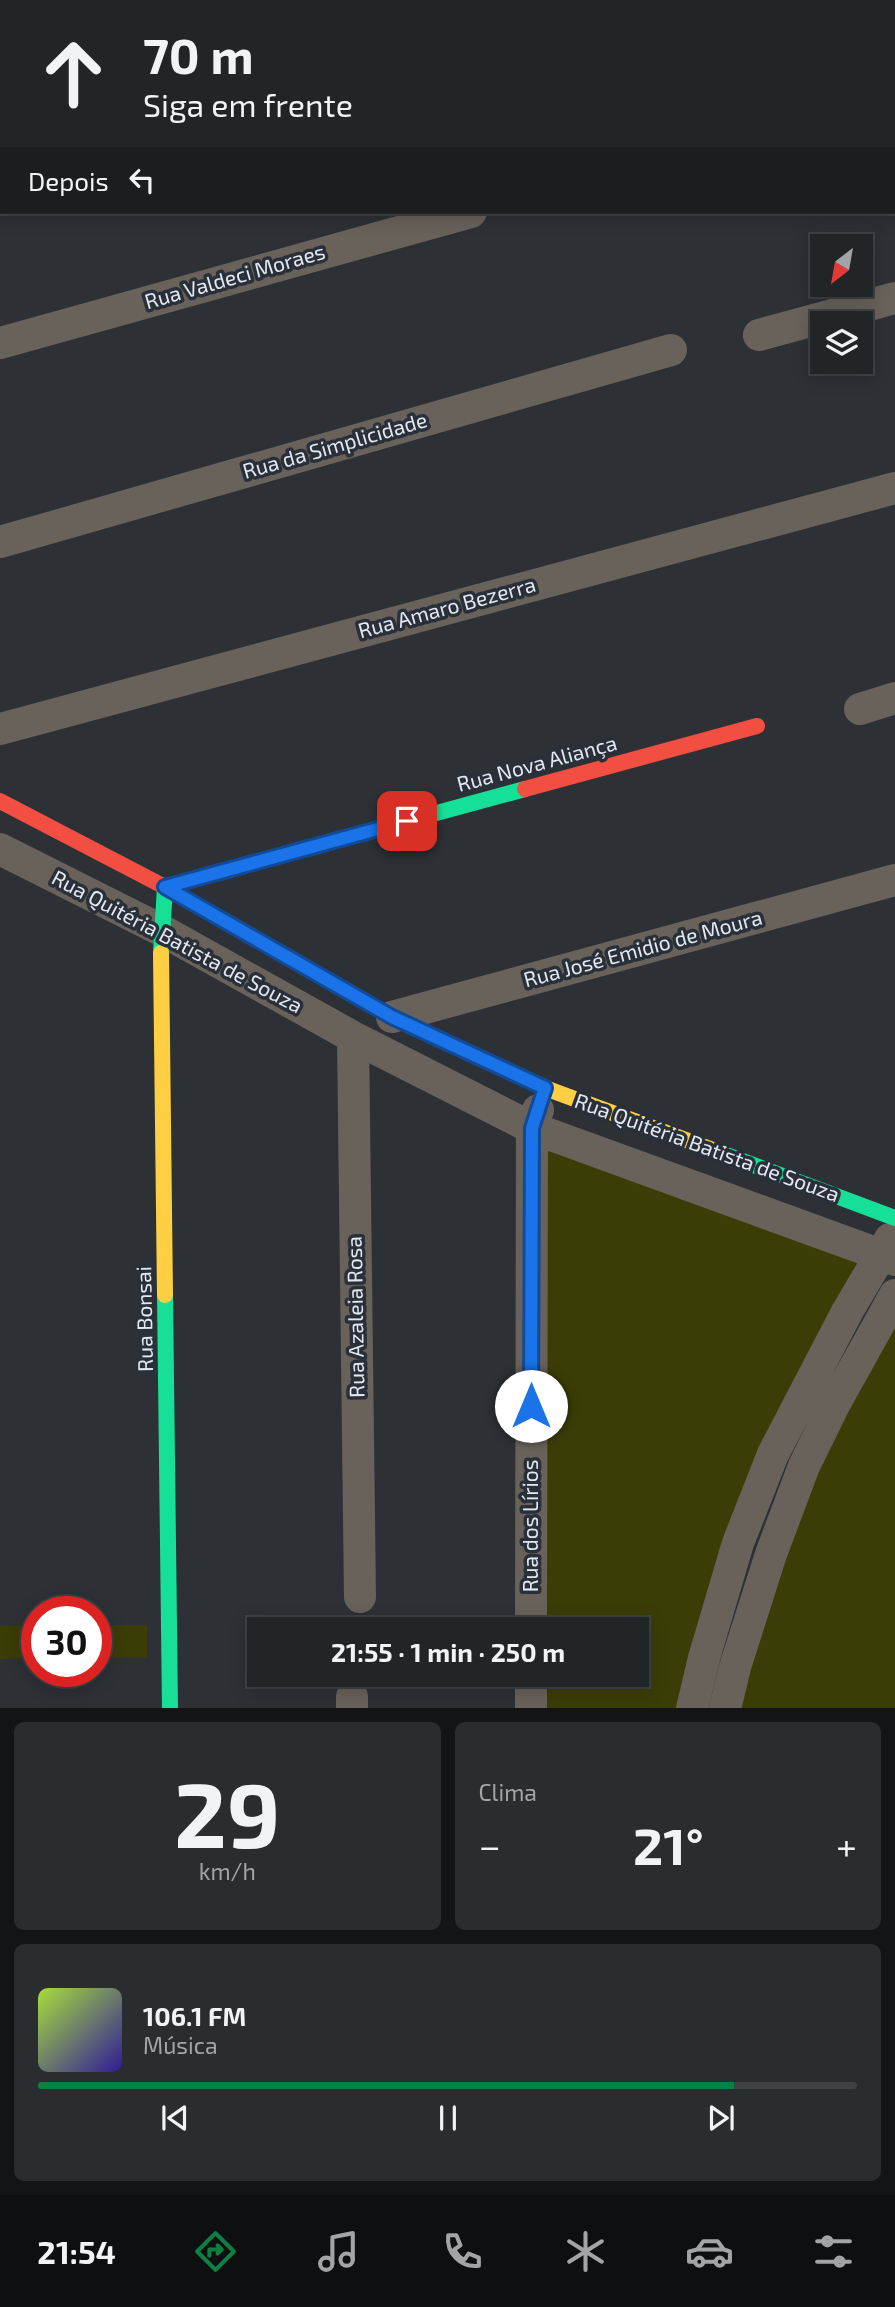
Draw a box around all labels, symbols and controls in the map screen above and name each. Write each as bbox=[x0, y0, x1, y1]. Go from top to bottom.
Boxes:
text: 70 m bbox=[143, 25, 254, 84]
icon: ahead bbox=[28, 28, 119, 119]
text: Siga em frente bbox=[143, 85, 353, 123]
icon: left bbox=[123, 161, 161, 199]
text: Depois bbox=[28, 165, 109, 196]
north arrow bbox=[810, 234, 873, 298]
map controls bbox=[810, 234, 873, 374]
street label: Rua Valdeci Moraes bbox=[142, 238, 328, 313]
button: layers bbox=[810, 311, 873, 374]
street label: Rua da Simplicidade bbox=[239, 406, 430, 483]
street label: Rua Amaro Bezerra bbox=[355, 571, 538, 642]
street label: Rua Nova Aliança bbox=[454, 729, 620, 798]
pin bbox=[377, 791, 437, 851]
icon: arrive bbox=[388, 802, 426, 840]
street label: Rua Quitéria Batista de Souza bbox=[48, 864, 307, 1018]
street label: Rua José Emidio de Moura bbox=[521, 904, 765, 991]
street label: Rua Quitéria Batista de Souza bbox=[571, 1087, 843, 1207]
street label: Rua Azaleia Rosa bbox=[341, 1236, 368, 1398]
street label: Rua Bonsai bbox=[130, 1266, 157, 1372]
position arrow bbox=[494, 1369, 568, 1443]
street label: Rua dos Lírios bbox=[517, 1460, 542, 1592]
speed limit sign: 30 bbox=[21, 1596, 112, 1687]
text: 21:55 · 1 min · 250 m bbox=[331, 1636, 565, 1667]
text: 29 bbox=[174, 1757, 281, 1866]
text: Clima bbox=[479, 1778, 537, 1806]
text: 21° bbox=[633, 1813, 704, 1875]
text: − bbox=[479, 1822, 501, 1868]
text: + bbox=[836, 1822, 857, 1868]
text: km/h bbox=[199, 1857, 256, 1885]
text: 106.1 FM bbox=[143, 2000, 246, 2031]
text: Música bbox=[143, 2031, 218, 2059]
icon: previous bbox=[156, 2099, 194, 2137]
icon: pause bbox=[429, 2099, 467, 2137]
icon: next bbox=[702, 2099, 740, 2137]
icon: directions bbox=[191, 2227, 240, 2276]
icon: music bbox=[314, 2227, 363, 2276]
icon: phone bbox=[438, 2227, 487, 2276]
icon: climate bbox=[561, 2227, 610, 2276]
icon: car bbox=[685, 2227, 734, 2276]
icon: filters bbox=[809, 2227, 858, 2276]
text: 21:54 bbox=[37, 2232, 116, 2270]

